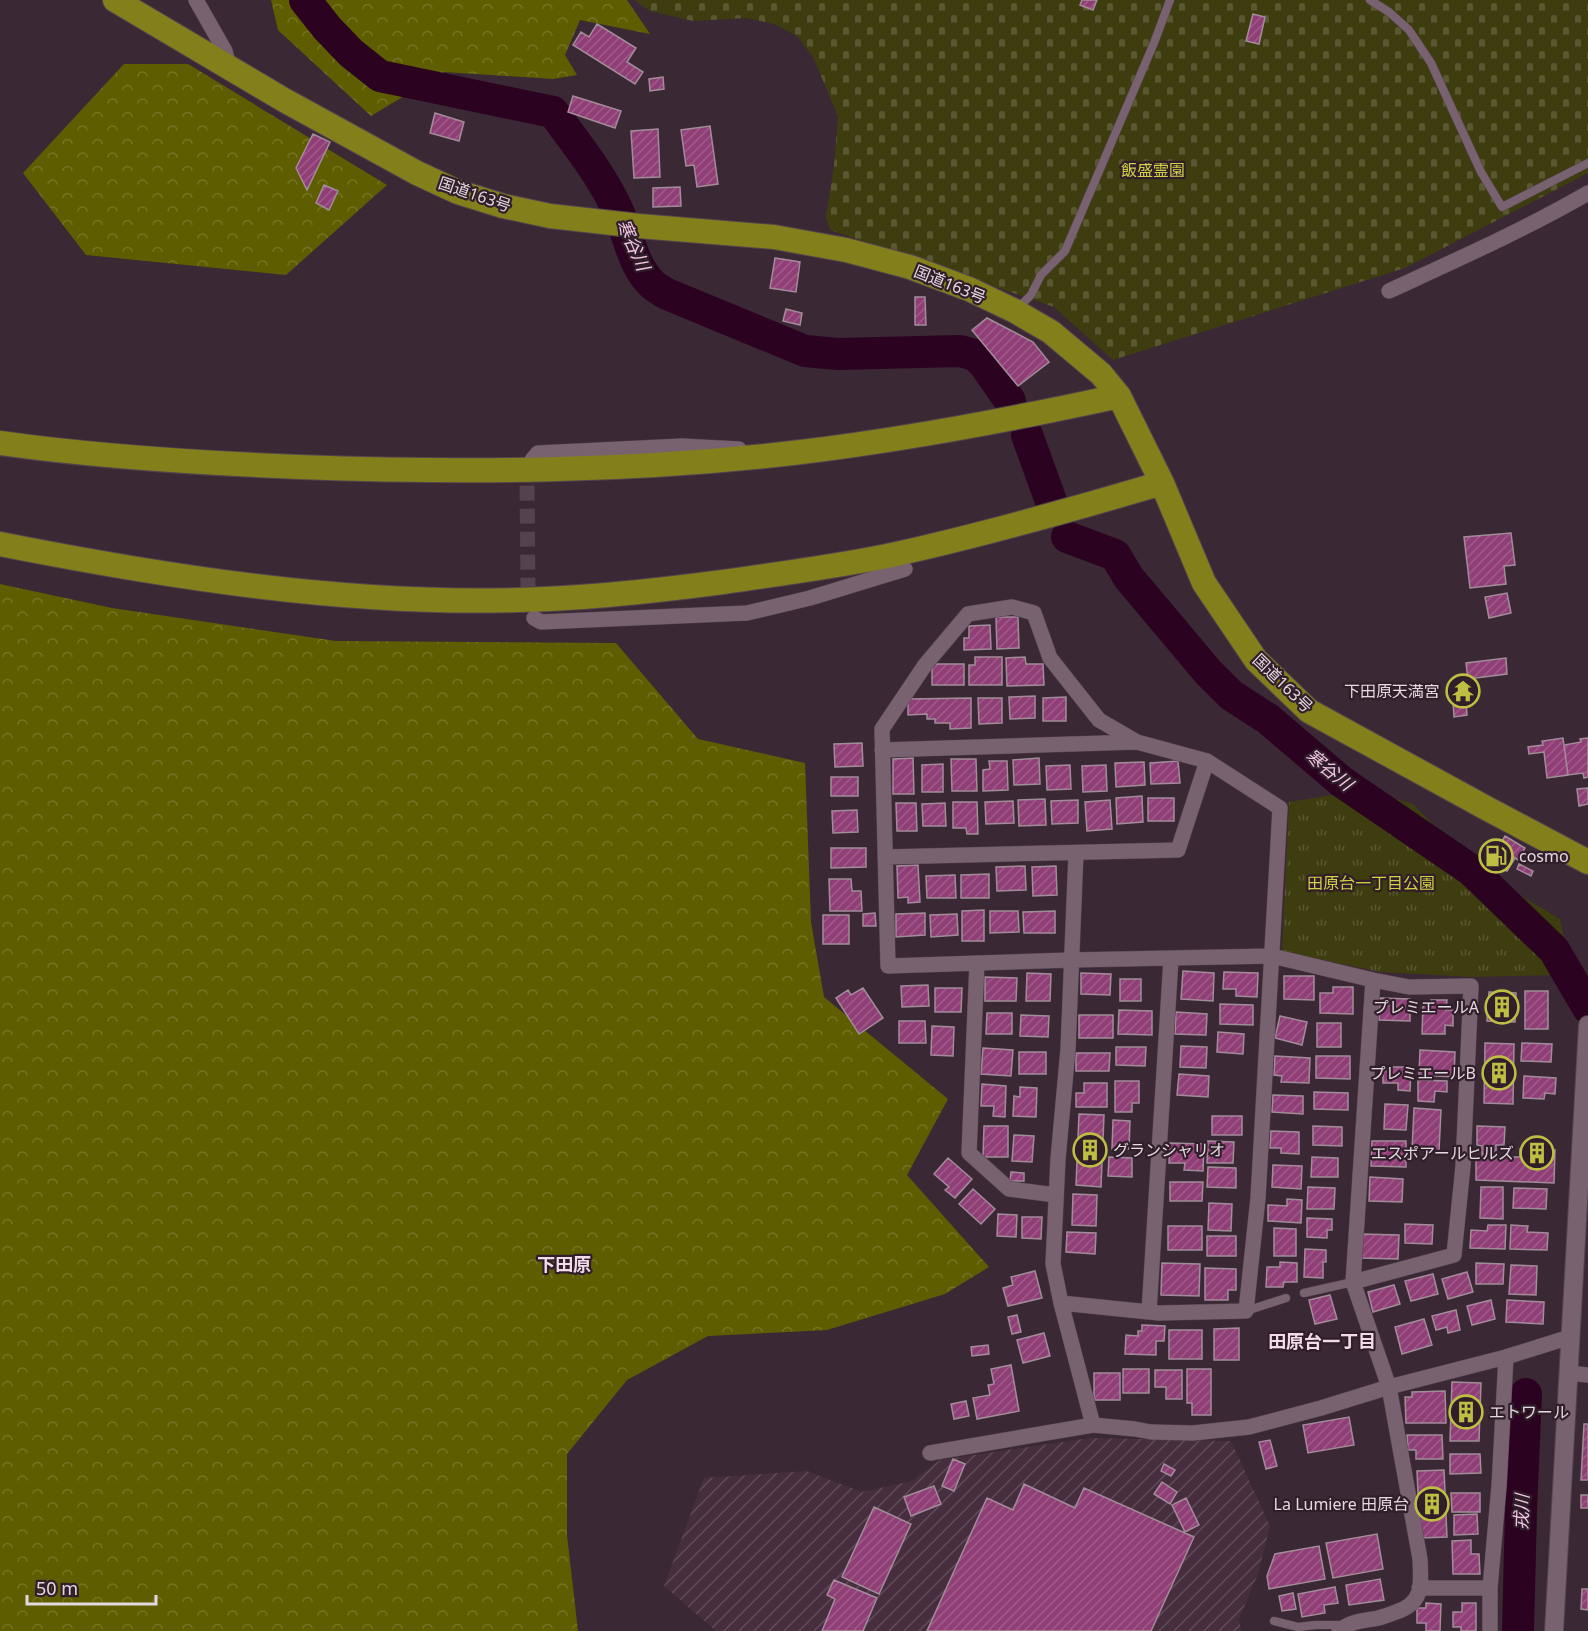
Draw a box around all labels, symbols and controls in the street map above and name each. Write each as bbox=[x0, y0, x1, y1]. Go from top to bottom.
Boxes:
park label: 飯盛霊園 bbox=[1121, 159, 1185, 181]
street label: 国道163号 bbox=[436, 171, 514, 217]
water label: 寒谷川 bbox=[612, 215, 657, 276]
street label: 国道163号 bbox=[911, 260, 989, 308]
street label: 国道163号 bbox=[1248, 649, 1318, 717]
temple icon: 下田原天満宮 bbox=[1445, 673, 1481, 709]
place label: 下田原天満宮 bbox=[1344, 680, 1440, 702]
water label: 寒谷川 bbox=[1301, 743, 1360, 797]
fuel station icon: cosmo bbox=[1478, 838, 1514, 874]
place label: cosmo bbox=[1519, 845, 1569, 867]
park label: 田原台一丁目公園 bbox=[1307, 872, 1435, 894]
building icon: プレミエールA bbox=[1484, 989, 1520, 1025]
place label: プレミエールA bbox=[1373, 996, 1480, 1018]
building icon: プレミエールB bbox=[1481, 1055, 1517, 1091]
place label: プレミエールB bbox=[1370, 1062, 1476, 1084]
building icon: グランシャリオ bbox=[1072, 1132, 1108, 1168]
building icon: エスポアールヒルズ bbox=[1519, 1135, 1555, 1171]
place label: グランシャリオ bbox=[1113, 1139, 1225, 1161]
place label: エスポアールヒルズ bbox=[1371, 1142, 1514, 1164]
district label: 下田原 bbox=[537, 1252, 591, 1276]
district label: 田原台一丁目 bbox=[1268, 1329, 1376, 1353]
building icon: エトワール bbox=[1448, 1394, 1484, 1430]
place label: エトワール bbox=[1489, 1401, 1569, 1423]
building icon: La Lumiere 田原台 bbox=[1414, 1486, 1450, 1522]
water label: 戎川 bbox=[1508, 1492, 1534, 1530]
place label: La Lumiere 田原台 bbox=[1274, 1493, 1409, 1515]
scale bar bbox=[27, 1568, 156, 1606]
text: 50 m bbox=[36, 1576, 78, 1600]

